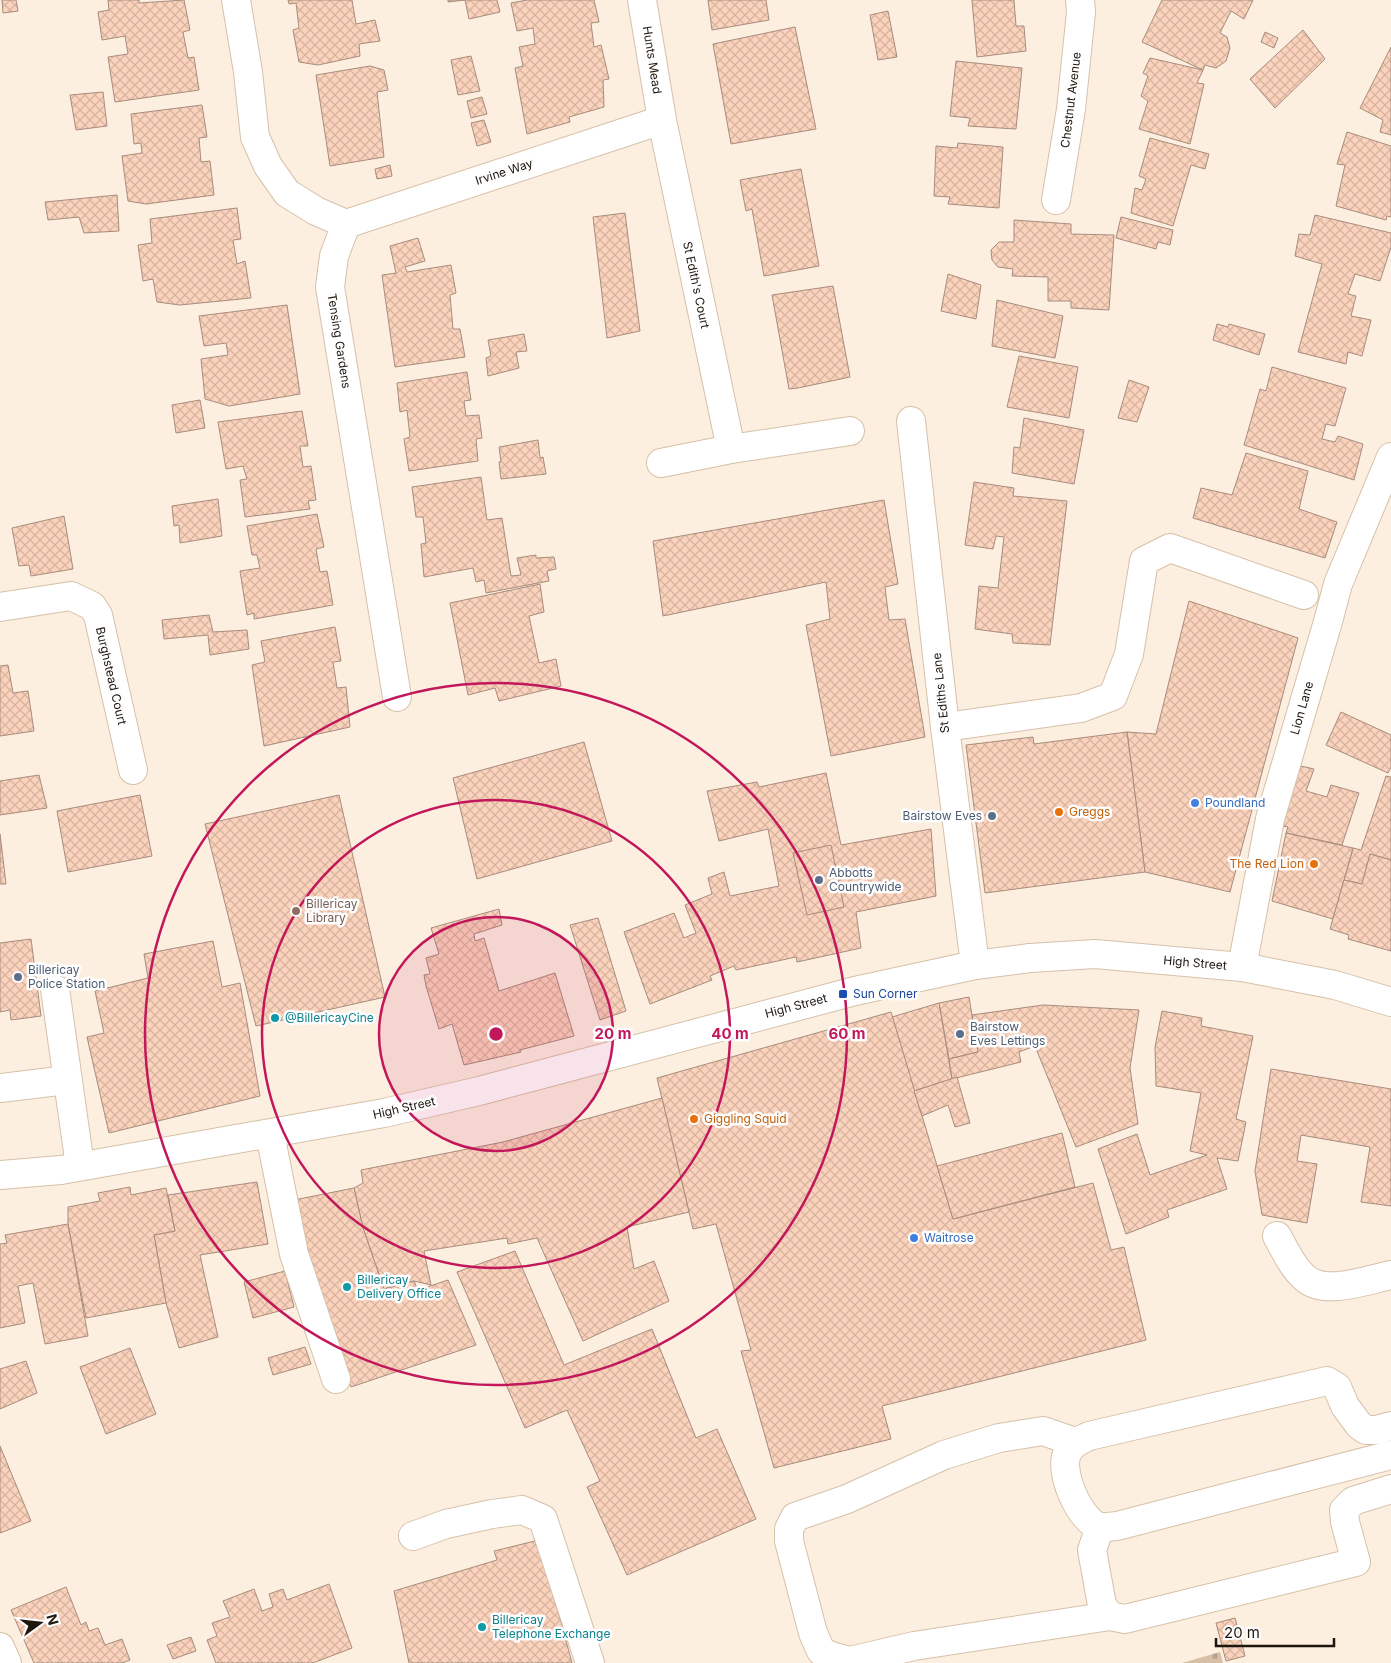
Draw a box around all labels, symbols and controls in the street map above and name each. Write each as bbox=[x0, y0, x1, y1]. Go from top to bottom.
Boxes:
street label: Hunts Mead bbox=[640, 25, 665, 95]
street label: Chestnut Avenue bbox=[1057, 51, 1084, 149]
street label: Irvine Way bbox=[473, 155, 535, 188]
street label: St Edith's Court bbox=[680, 240, 713, 330]
street label: Tensing Gardens bbox=[325, 292, 354, 389]
street label: Burghstead Court bbox=[93, 625, 130, 726]
street label: St Ediths Lane bbox=[929, 652, 952, 734]
street label: Lion Lane bbox=[1287, 679, 1316, 736]
place label: Poundland bbox=[1205, 795, 1265, 810]
marker: Poundland bbox=[1189, 797, 1201, 809]
place label: Greggs bbox=[1069, 804, 1110, 819]
marker: Greggs bbox=[1053, 806, 1065, 818]
place label: Bairstow Eves bbox=[903, 808, 982, 823]
marker: Bairstow Eves bbox=[986, 810, 998, 822]
place label: The Red Lion bbox=[1230, 856, 1304, 871]
marker: The Red Lion bbox=[1308, 858, 1320, 870]
place label: Abbotts Countrywide bbox=[829, 865, 902, 894]
marker: Abbotts Countrywide bbox=[813, 874, 825, 886]
place label: Billericay Library bbox=[306, 896, 358, 925]
marker: Billericay Library bbox=[290, 905, 302, 917]
street label: High Street bbox=[1163, 952, 1227, 973]
place label: Billericay Police Station bbox=[28, 962, 105, 991]
marker: Billericay Police Station bbox=[12, 971, 24, 983]
place label: Sun Corner bbox=[853, 986, 918, 1001]
marker: Sun Corner bbox=[837, 988, 849, 1000]
street label: High Street bbox=[763, 990, 829, 1021]
place label: @BillericayCine bbox=[285, 1010, 374, 1025]
marker: @BillericayCine bbox=[269, 1012, 281, 1024]
place label: Bairstow Eves Lettings bbox=[970, 1019, 1045, 1048]
text: 20 m bbox=[595, 1024, 631, 1043]
text: 40 m bbox=[711, 1024, 749, 1043]
text: 60 m bbox=[828, 1024, 866, 1043]
centre of rings bbox=[487, 1025, 505, 1043]
marker: Bairstow Eves Lettings bbox=[954, 1028, 966, 1040]
street label: High Street bbox=[371, 1093, 437, 1122]
place label: Giggling Squid bbox=[704, 1111, 787, 1126]
marker: Giggling Squid bbox=[688, 1113, 700, 1125]
place label: Waitrose bbox=[924, 1230, 974, 1245]
marker: Waitrose bbox=[908, 1232, 920, 1244]
place label: Billericay Delivery Office bbox=[357, 1272, 441, 1301]
marker: Billericay Delivery Office bbox=[341, 1281, 353, 1293]
north arrow bbox=[15, 1598, 65, 1648]
text: N bbox=[43, 1612, 63, 1627]
place label: Billericay Telephone Exchange bbox=[492, 1612, 610, 1641]
scale bar bbox=[1216, 1616, 1334, 1648]
marker: Billericay Telephone Exchange bbox=[476, 1621, 488, 1633]
text: 20 m bbox=[1224, 1623, 1260, 1642]

